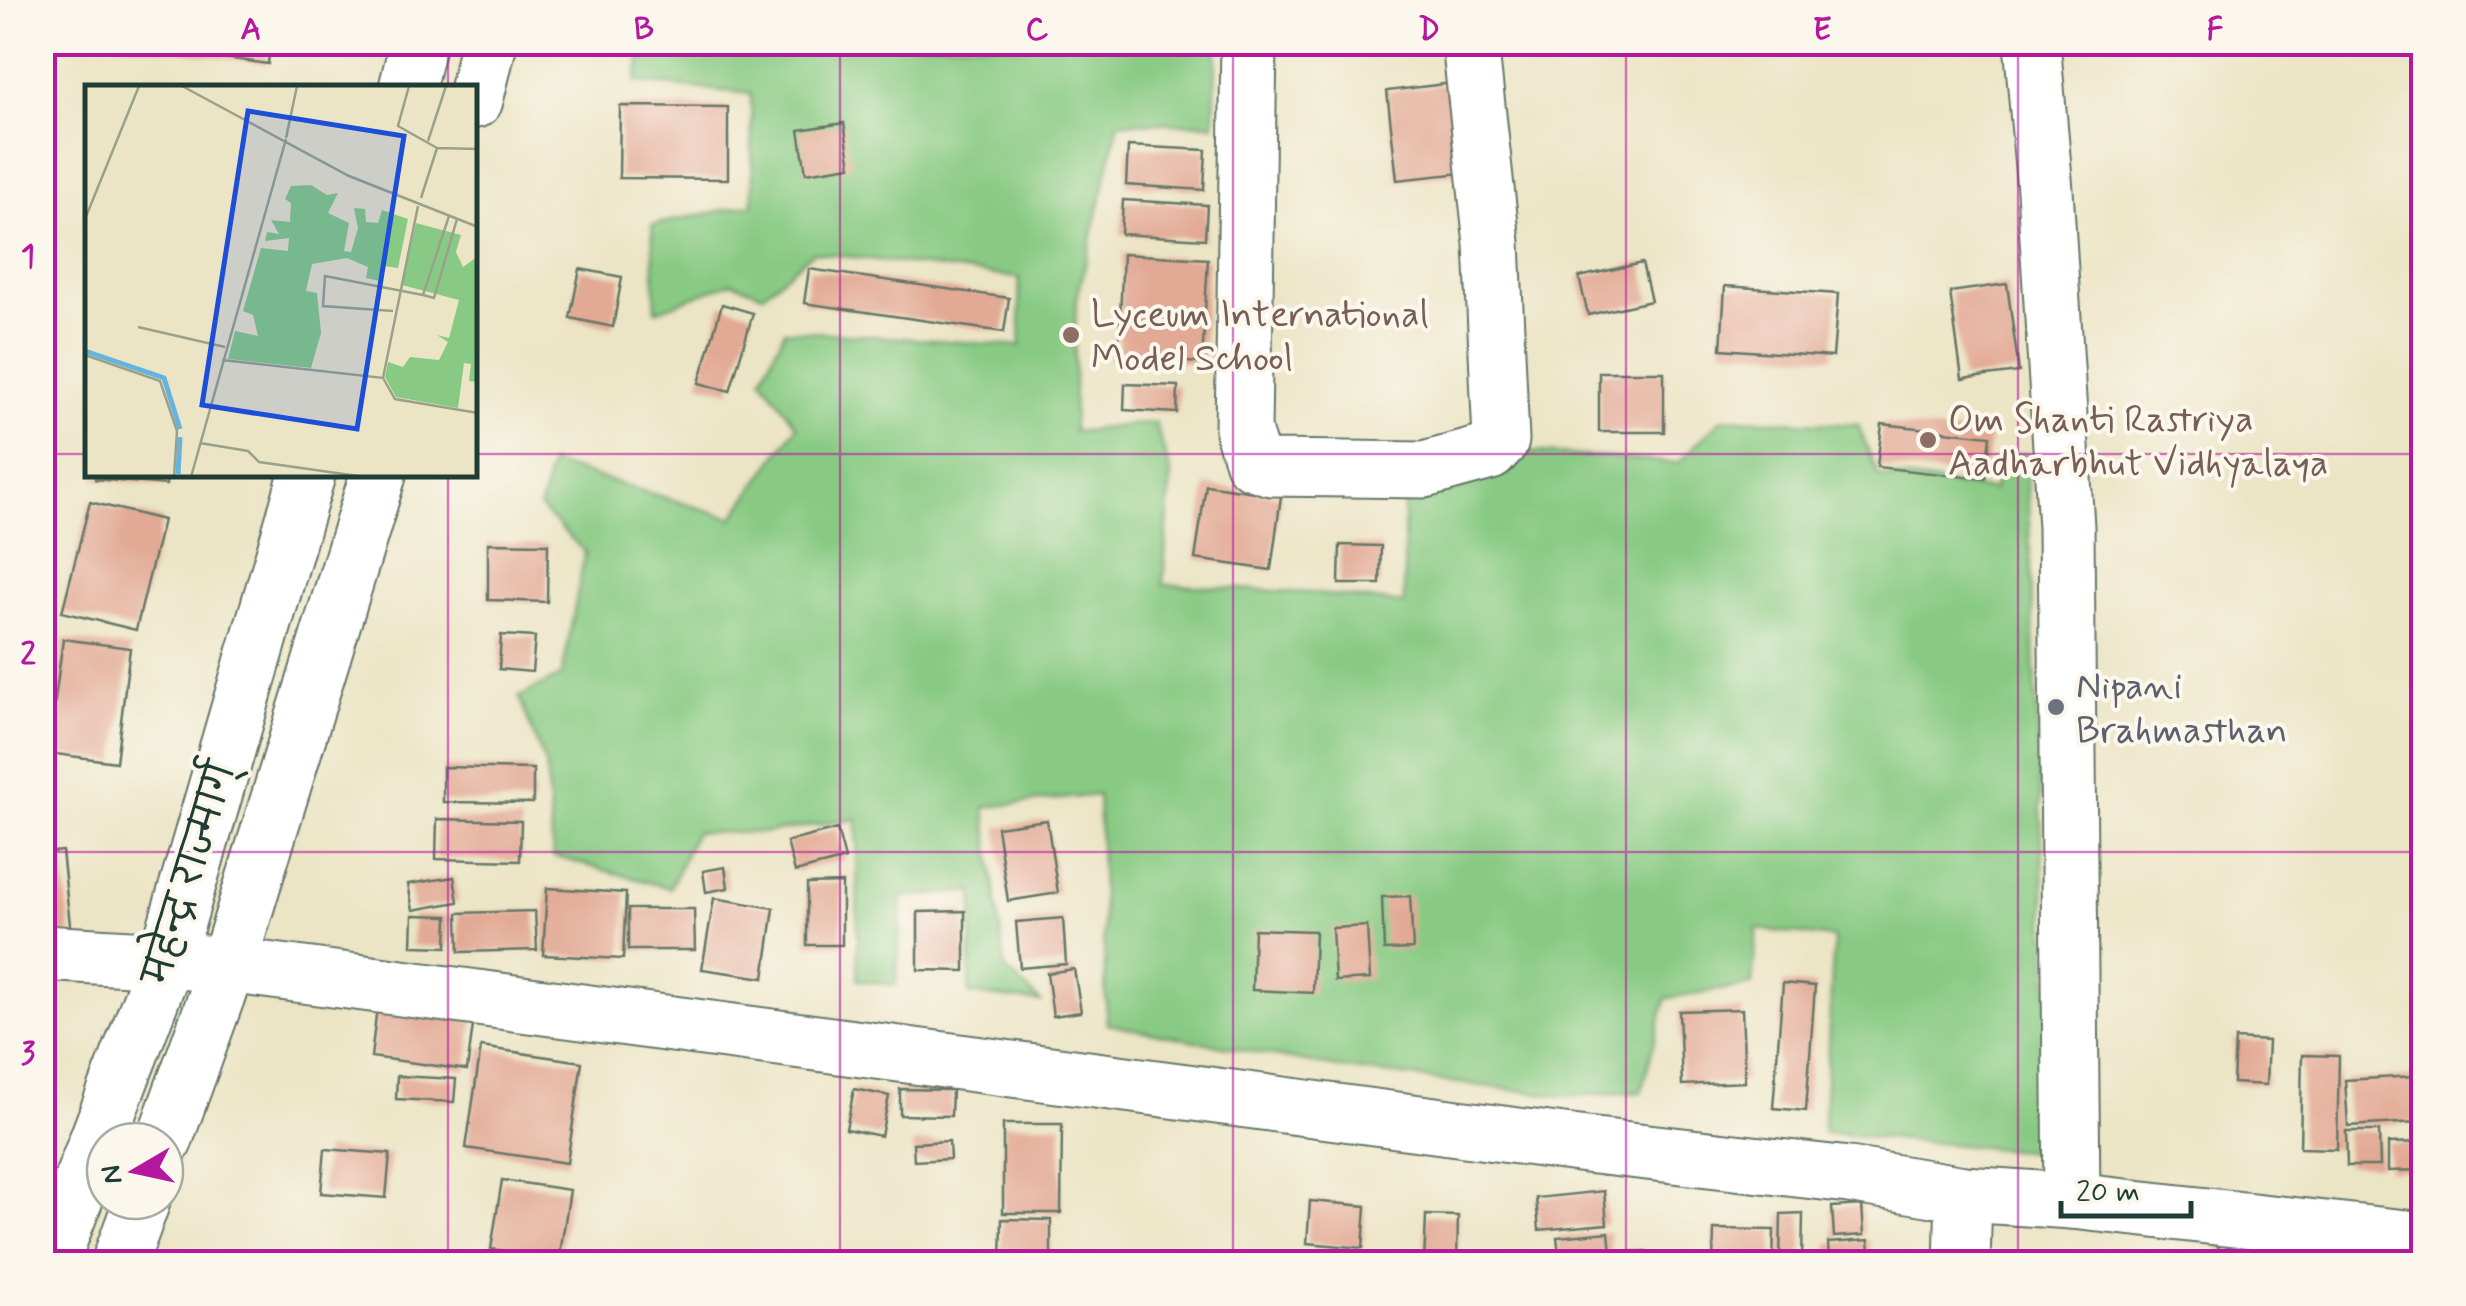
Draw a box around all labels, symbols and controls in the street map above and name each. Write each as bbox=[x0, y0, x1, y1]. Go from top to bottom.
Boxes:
text: A bbox=[241, 9, 261, 51]
text: B bbox=[634, 9, 654, 51]
text: C bbox=[1026, 9, 1049, 51]
text: D bbox=[1418, 9, 1440, 51]
text: E bbox=[1813, 9, 1832, 51]
text: F bbox=[2207, 9, 2224, 51]
inset map bbox=[85, 85, 478, 478]
text: 1 bbox=[21, 236, 35, 278]
place label: Lyceum International Model School bbox=[1091, 291, 1429, 384]
marker: Lyceum International Model School bbox=[1060, 324, 1082, 346]
place label: Om Shanti Rastriya Aadharbhut Vidhyalaya bbox=[1948, 396, 2328, 489]
marker: Om Shanti Rastriya Aadharbhut Vidhyalaya bbox=[1917, 429, 1939, 451]
text: 2 bbox=[20, 634, 36, 676]
place label: Nipani Brahmasthan bbox=[2076, 663, 2287, 756]
marker: Nipani Brahmasthan bbox=[2045, 696, 2067, 718]
street label: महेन्द्र राज्मार्ग् bbox=[124, 752, 250, 993]
text: 3 bbox=[21, 1033, 36, 1075]
north arrow bbox=[85, 1121, 185, 1221]
scale bar bbox=[2061, 1156, 2191, 1218]
text: N bbox=[93, 1162, 133, 1187]
text: 20 m bbox=[2076, 1173, 2140, 1212]

